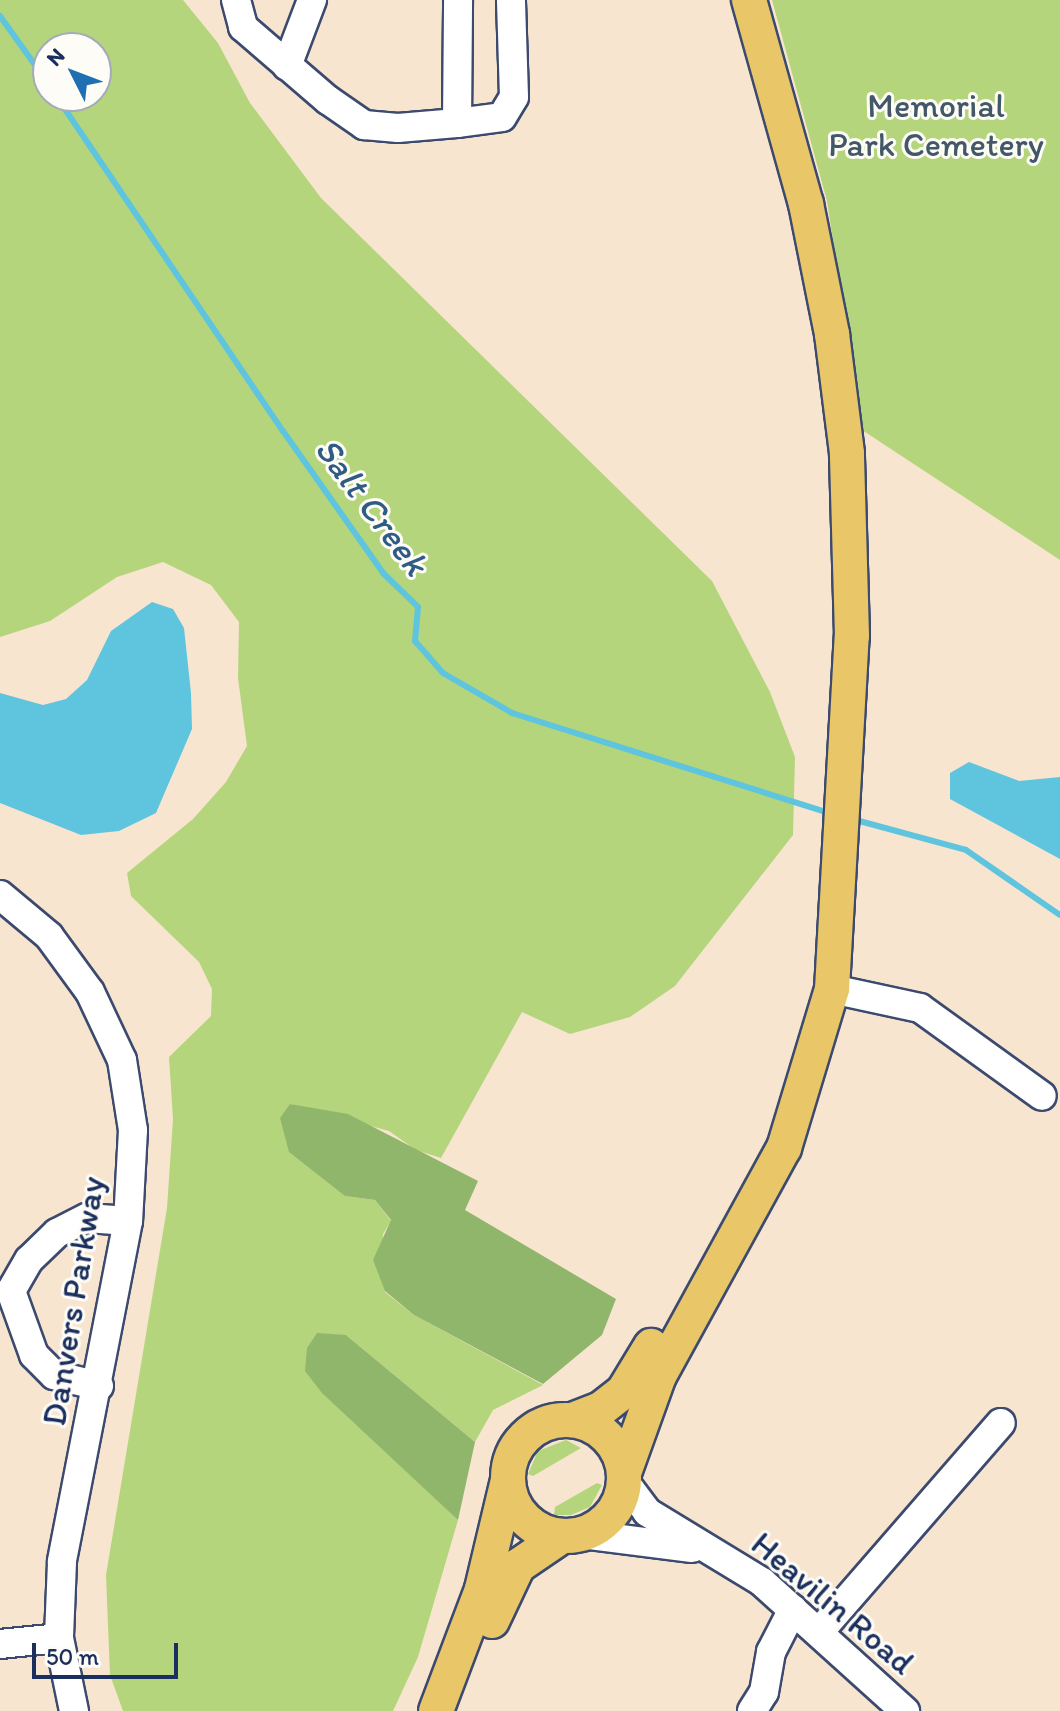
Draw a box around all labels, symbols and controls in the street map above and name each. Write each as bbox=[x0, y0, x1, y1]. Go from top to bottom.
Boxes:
north arrow bbox=[32, 32, 112, 112]
text: N bbox=[40, 42, 70, 72]
park label: Memorial Park Cemetery bbox=[828, 85, 1044, 164]
water label: Salt Creek bbox=[306, 429, 438, 583]
street label: Danvers Parkway bbox=[33, 1174, 113, 1428]
street label: Heavilin Road bbox=[744, 1523, 922, 1683]
scale bar bbox=[36, 1627, 182, 1677]
text: 50 m bbox=[46, 1642, 99, 1671]

